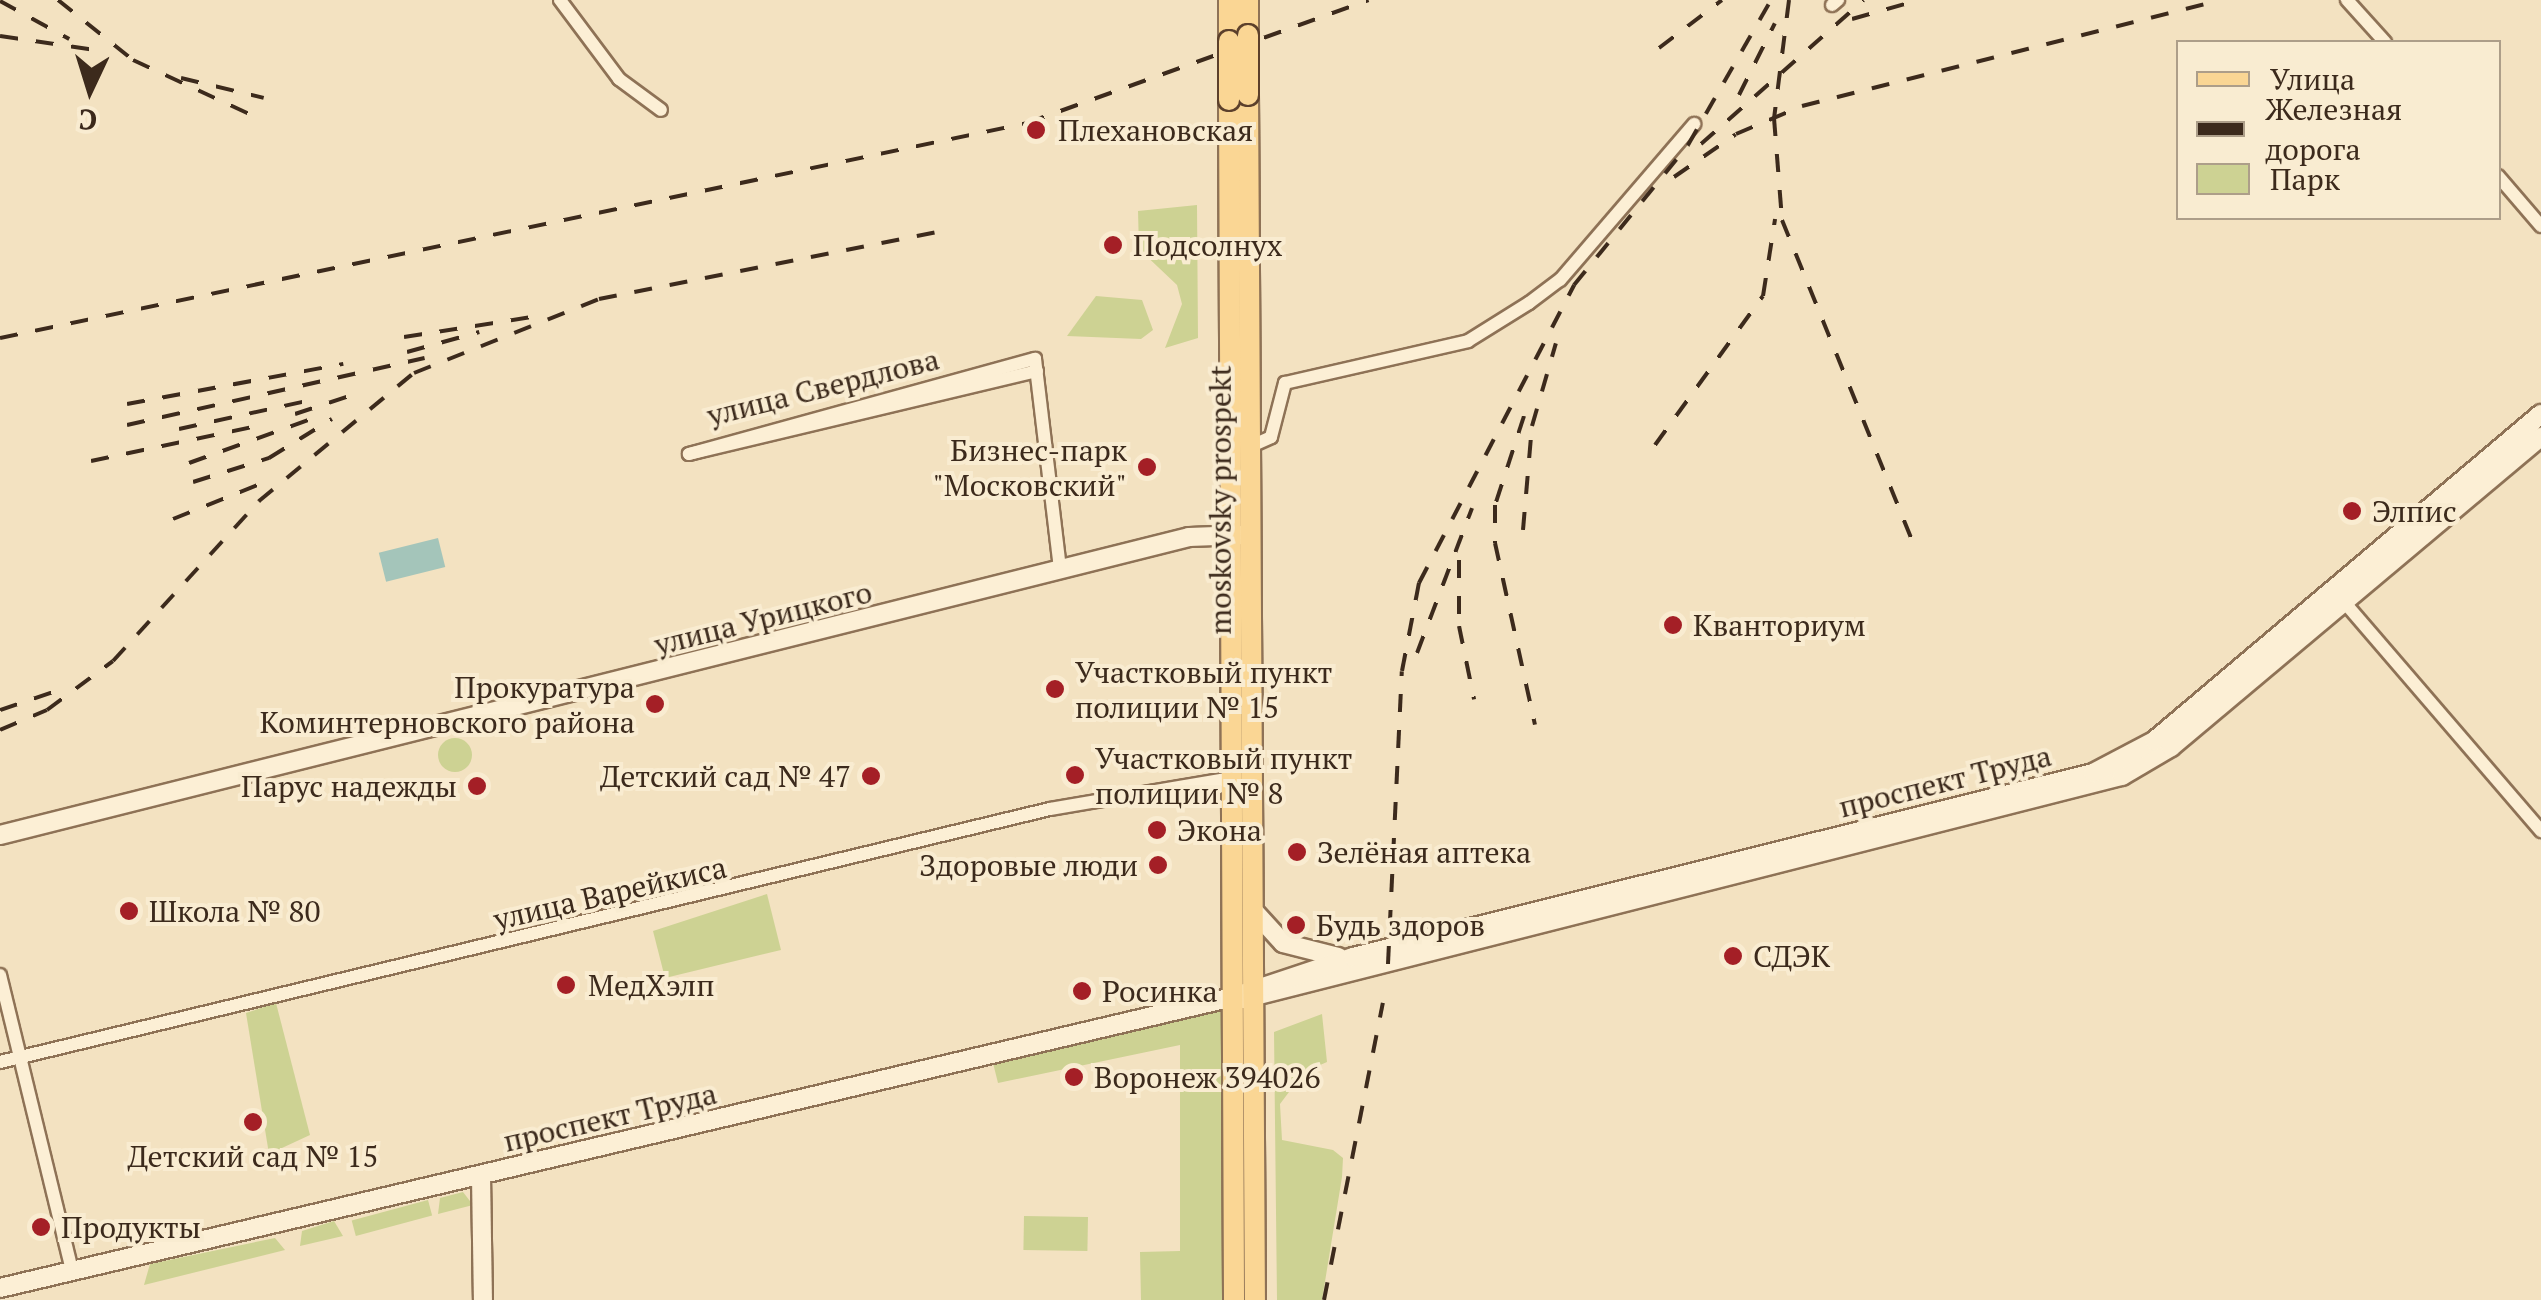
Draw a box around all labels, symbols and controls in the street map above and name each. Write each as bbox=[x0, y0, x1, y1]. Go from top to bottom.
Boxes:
north arrow bbox=[40, 40, 140, 140]
legend bbox=[2176, 40, 2501, 220]
text: Улица bbox=[2270, 59, 2355, 99]
text: Железная дорога bbox=[2265, 89, 2402, 169]
text: С bbox=[77, 101, 98, 140]
place label: Плехановская bbox=[1058, 112, 1253, 148]
marker: Плехановская bbox=[1023, 117, 1049, 143]
text: Парк bbox=[2270, 159, 2340, 199]
place label: Подсолнух bbox=[1133, 227, 1282, 263]
marker: Подсолнух bbox=[1102, 234, 1124, 256]
street label: улица Свердлова bbox=[703, 341, 943, 433]
street label: moskovsky prospekt bbox=[1202, 365, 1238, 635]
place label: Бизнес-парк "Московский" bbox=[932, 432, 1127, 502]
marker: Бизнес-парк "Московский" bbox=[1136, 456, 1158, 478]
place label: Элпис bbox=[2372, 493, 2457, 529]
marker: Элпис bbox=[2341, 500, 2363, 522]
street label: улица Урицкого bbox=[650, 573, 876, 663]
place label: Кванториум bbox=[1693, 607, 1866, 643]
marker: Кванториум bbox=[1662, 614, 1684, 636]
place label: Участковый пункт полиции № 15 bbox=[1075, 654, 1332, 724]
place label: Прокуратура Коминтерновского района bbox=[260, 669, 635, 740]
marker: Участковый пункт полиции № 15 bbox=[1044, 678, 1066, 700]
marker: Прокуратура Коминтерновского района bbox=[644, 693, 666, 715]
street label: проспект Труда bbox=[1835, 737, 2055, 825]
place label: Участковый пункт полиции № 8 bbox=[1095, 740, 1352, 810]
place label: Детский сад № 47 bbox=[600, 758, 851, 794]
marker: Участковый пункт полиции № 8 bbox=[1064, 764, 1086, 786]
marker: Детский сад № 47 bbox=[860, 765, 882, 787]
place label: Парус надежды bbox=[241, 768, 457, 804]
marker: Парус надежды bbox=[466, 775, 488, 797]
place label: Экона bbox=[1177, 812, 1262, 848]
marker: Экона bbox=[1146, 819, 1168, 841]
place label: Зелёная аптека bbox=[1317, 834, 1531, 870]
marker: Зелёная аптека bbox=[1286, 841, 1308, 863]
place label: Здоровые люди bbox=[919, 847, 1138, 883]
street label: улица Варейкиса bbox=[490, 849, 730, 937]
marker: Здоровые люди bbox=[1147, 854, 1169, 876]
place label: Школа № 80 bbox=[149, 893, 320, 929]
marker: Школа № 80 bbox=[118, 900, 140, 922]
place label: Будь здоров bbox=[1316, 907, 1486, 943]
marker: Будь здоров bbox=[1285, 914, 1307, 936]
place label: СДЭК bbox=[1753, 938, 1830, 974]
marker: СДЭК bbox=[1722, 945, 1744, 967]
place label: МедХэлп bbox=[588, 967, 714, 1003]
marker: МедХэлп bbox=[553, 972, 579, 998]
place label: Росинка bbox=[1102, 973, 1218, 1009]
marker: Росинка bbox=[1071, 980, 1093, 1002]
place label: Воронеж 394026 bbox=[1094, 1059, 1320, 1095]
marker: Воронеж 394026 bbox=[1063, 1066, 1085, 1088]
street label: проспект Труда bbox=[500, 1075, 720, 1159]
marker: Детский сад № 15 bbox=[242, 1111, 264, 1133]
place label: Детский сад № 15 bbox=[128, 1138, 378, 1174]
place label: Продукты bbox=[61, 1209, 201, 1245]
marker: Продукты bbox=[30, 1216, 52, 1238]

